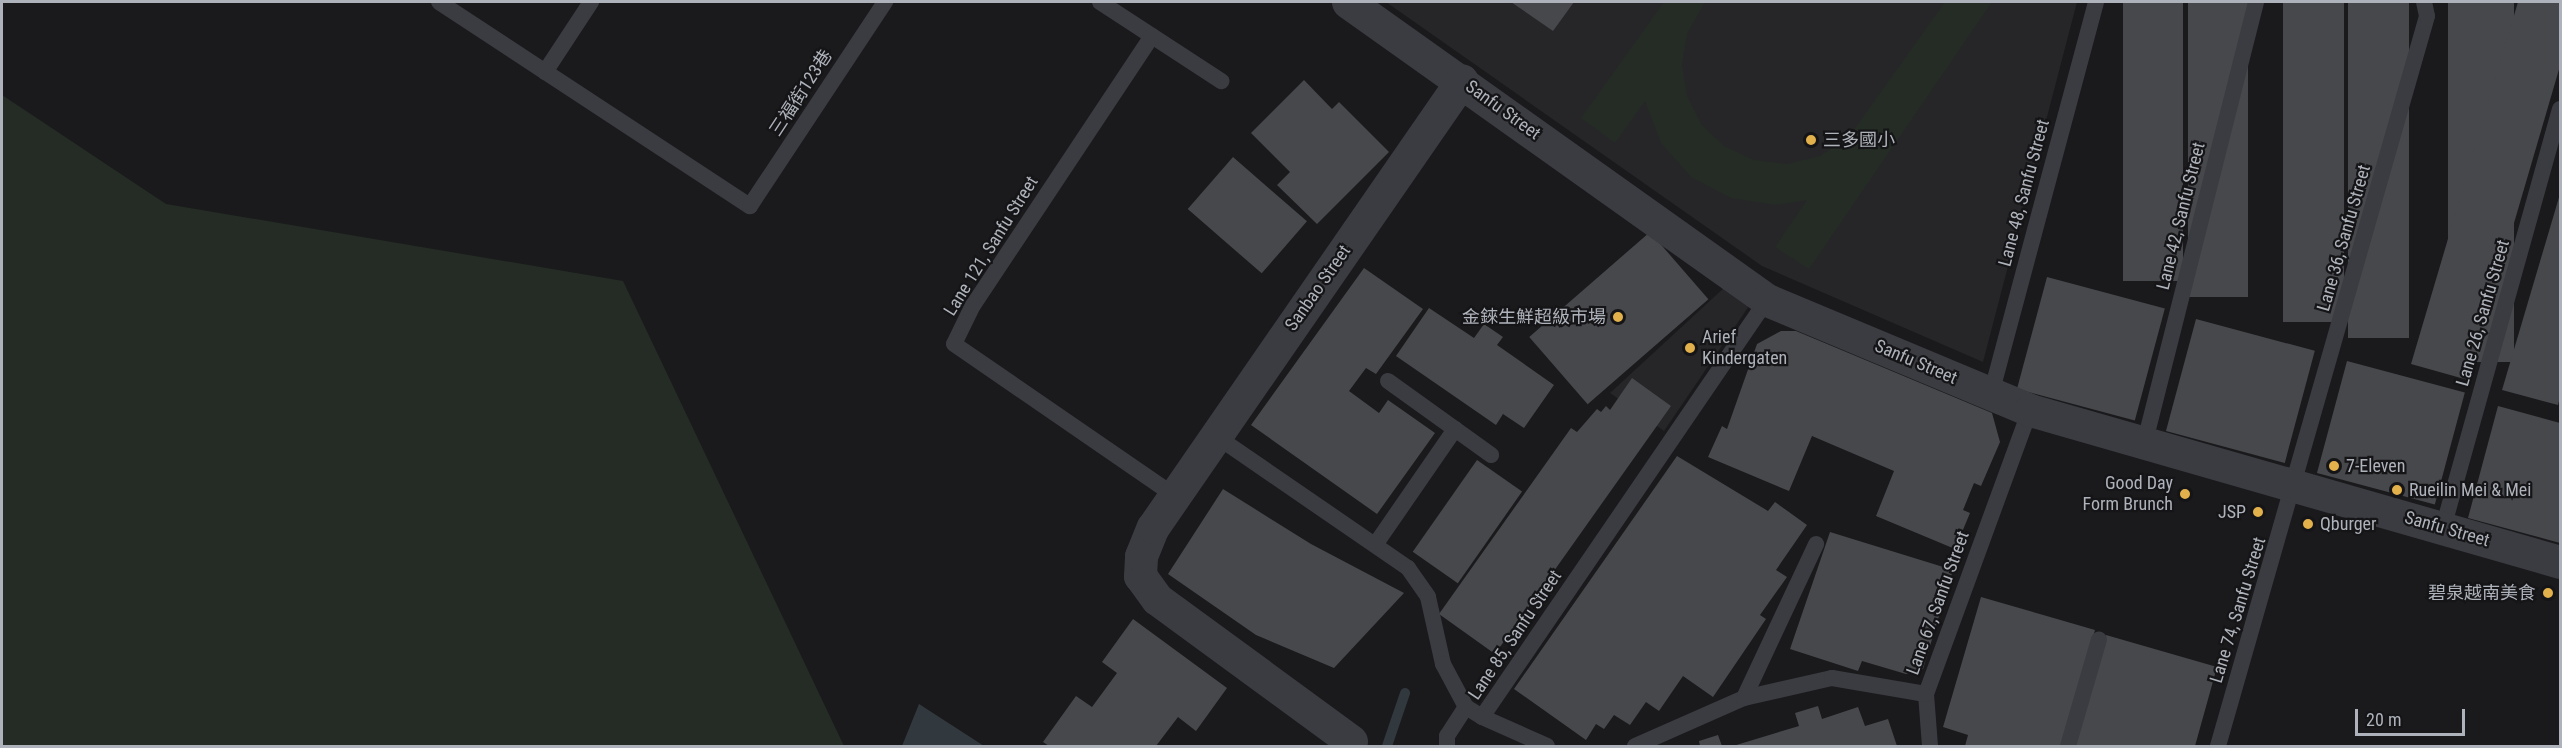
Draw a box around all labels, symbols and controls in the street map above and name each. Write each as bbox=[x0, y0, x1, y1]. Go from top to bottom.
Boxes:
street label: 三福街123巷 bbox=[765, 46, 837, 140]
street label: Sanfu Street bbox=[1461, 76, 1545, 144]
street label: Lane 48, Sanfu Street bbox=[1994, 117, 2054, 269]
place label: 三多國小 bbox=[1823, 129, 1895, 151]
marker: 三多國小 bbox=[1804, 133, 1818, 147]
street label: Lane 42, Sanfu Street bbox=[2152, 140, 2210, 292]
street label: Lane 36, Sanfu Street bbox=[2313, 162, 2375, 314]
street label: Lane 121, Sanfu Street bbox=[939, 172, 1043, 320]
street label: Lane 26, Sanfu Street bbox=[2452, 237, 2514, 389]
street label: Sanbao Street bbox=[1281, 241, 1355, 335]
place label: 金錸生鮮超級市場 bbox=[1462, 306, 1606, 328]
marker: 金錸生鮮超級市場 bbox=[1611, 310, 1625, 324]
place label: Arief Kindergaten bbox=[1702, 327, 1787, 370]
street label: Sanfu Street bbox=[1872, 335, 1960, 389]
marker: Arief Kindergaten bbox=[1683, 341, 1697, 355]
place label: 7-Eleven bbox=[2346, 455, 2405, 477]
marker: 7-Eleven bbox=[2327, 459, 2341, 473]
place label: Good Day Form Brunch bbox=[2083, 473, 2173, 516]
place label: Rueilin Mei & Mei bbox=[2409, 479, 2531, 501]
marker: Rueilin Mei & Mei bbox=[2390, 483, 2404, 497]
marker: Good Day Form Brunch bbox=[2178, 487, 2192, 501]
place label: JSP bbox=[2218, 501, 2246, 523]
marker: JSP bbox=[2251, 505, 2265, 519]
street label: Sanfu Street bbox=[2402, 507, 2492, 551]
place label: Qburger bbox=[2320, 513, 2377, 535]
marker: Qburger bbox=[2301, 517, 2315, 531]
street label: Lane 67, Sanfu Street bbox=[1902, 528, 1974, 678]
street label: Lane 74, Sanfu Street bbox=[2206, 535, 2270, 685]
street label: Lane 85, Sanfu Street bbox=[1464, 566, 1566, 704]
place label: 碧泉越南美食 bbox=[2428, 582, 2536, 604]
marker: 碧泉越南美食 bbox=[2541, 586, 2555, 600]
scale bar bbox=[2358, 697, 2468, 735]
text: 20 m bbox=[2366, 709, 2401, 730]

